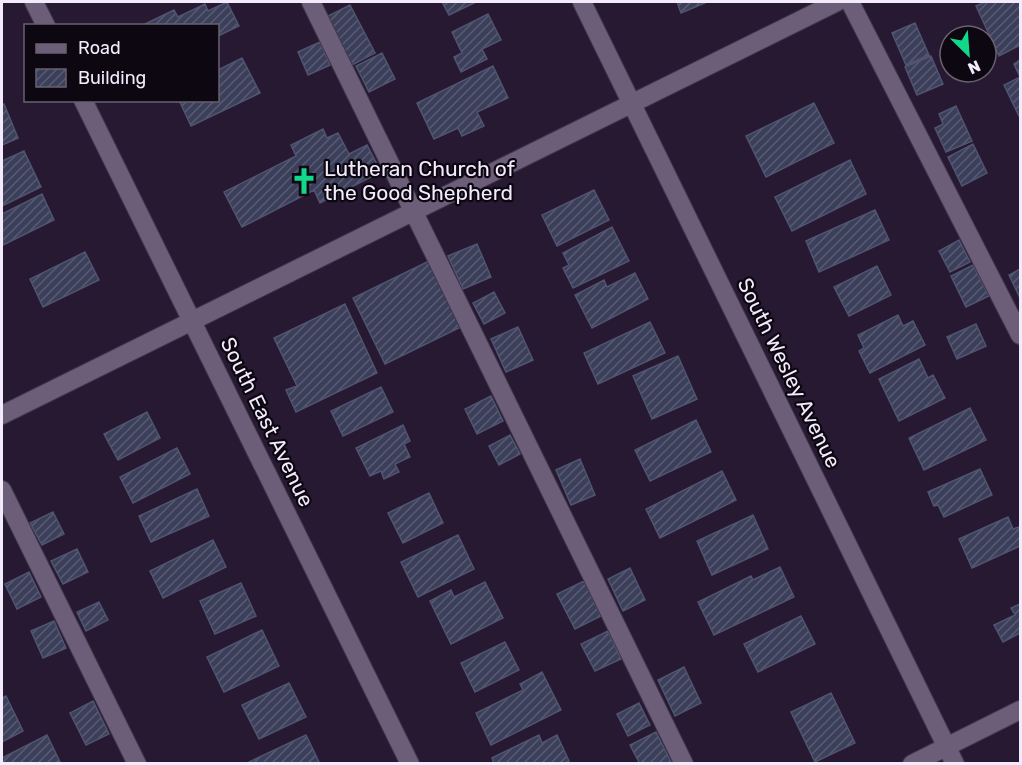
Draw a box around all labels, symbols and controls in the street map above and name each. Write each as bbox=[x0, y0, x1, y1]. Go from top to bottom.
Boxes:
legend bbox=[24, 24, 219, 102]
north arrow bbox=[938, 24, 998, 84]
text: Road bbox=[78, 37, 121, 59]
text: N bbox=[965, 56, 983, 78]
text: Building bbox=[78, 67, 146, 89]
place label: Lutheran Church of the Good Shepherd bbox=[324, 156, 515, 205]
church icon: Lutheran Church of the Good Shepherd bbox=[289, 166, 319, 196]
street label: South Wesley Avenue bbox=[733, 274, 846, 472]
street label: South East Avenue bbox=[216, 333, 319, 511]

